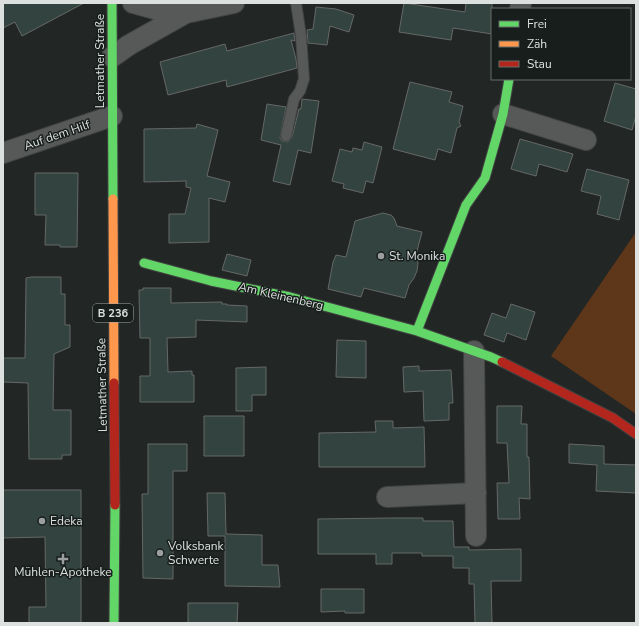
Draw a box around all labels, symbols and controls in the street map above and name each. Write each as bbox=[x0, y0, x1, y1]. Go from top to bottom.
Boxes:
legend bbox=[491, 8, 631, 80]
street label: Letmather Straße bbox=[92, 14, 108, 108]
text: Frei bbox=[527, 16, 547, 32]
text: Zäh bbox=[527, 36, 547, 52]
text: Stau bbox=[527, 56, 552, 72]
street label: Auf dem Hilf bbox=[22, 116, 93, 154]
place label: St. Monika bbox=[389, 248, 445, 264]
marker: St. Monika bbox=[376, 251, 386, 261]
street label: Am Kleinenberg bbox=[237, 278, 325, 314]
road number: B 236 bbox=[93, 304, 133, 322]
street label: Letmather Straße bbox=[93, 338, 111, 432]
place label: Edeka bbox=[50, 513, 83, 529]
marker: Edeka bbox=[37, 516, 47, 526]
place label: Volksbank Schwerte bbox=[167, 538, 225, 568]
marker: Volksbank Schwerte bbox=[155, 548, 165, 558]
marker: Mühlen-Apotheke bbox=[58, 554, 68, 564]
place label: Mühlen-Apotheke bbox=[14, 564, 112, 580]

